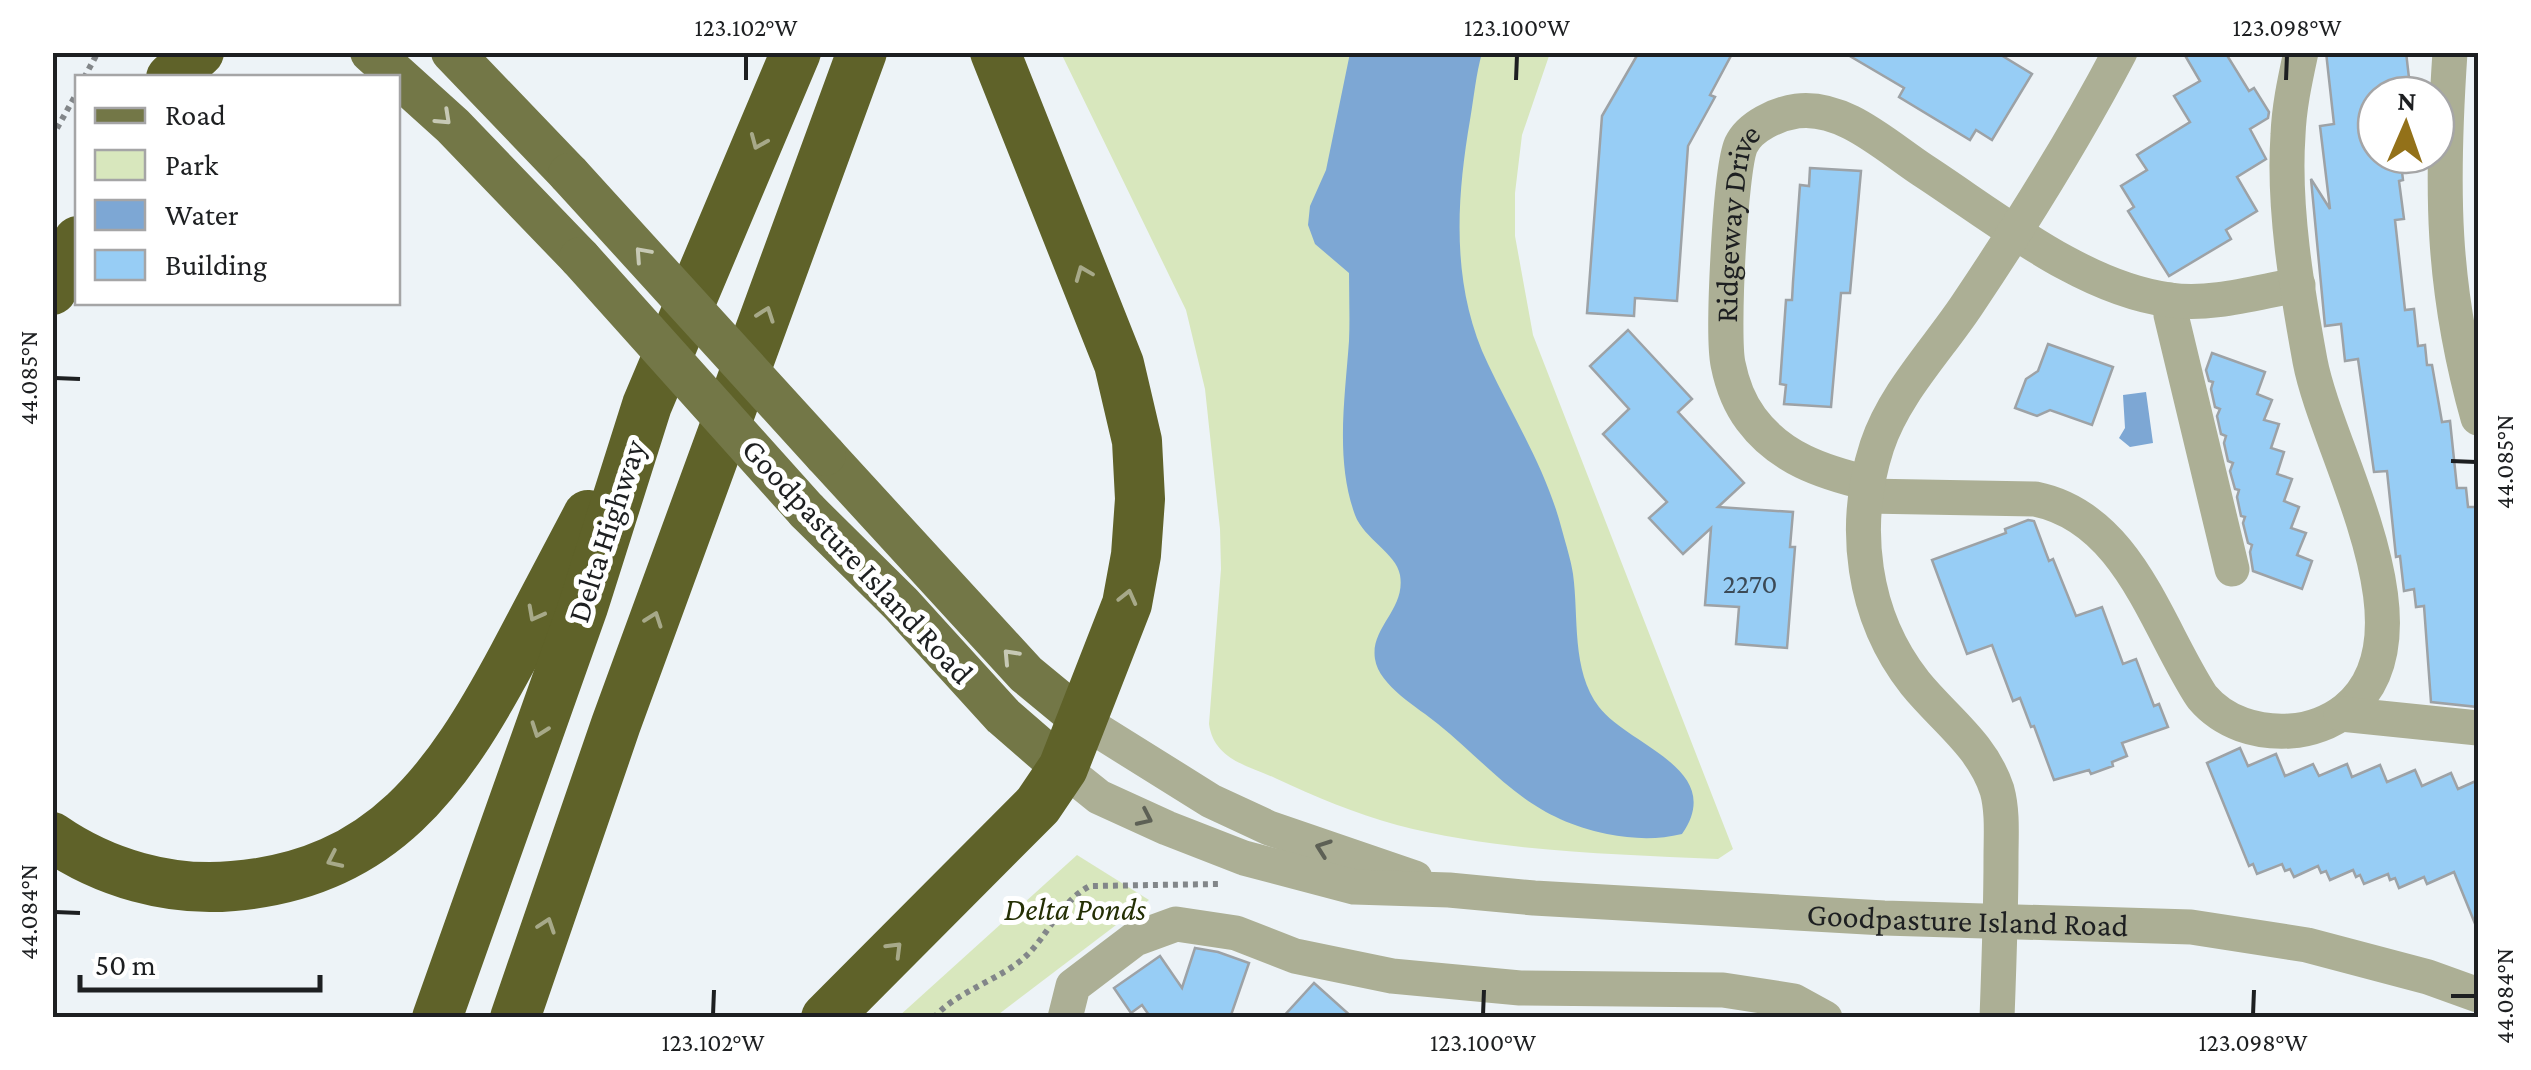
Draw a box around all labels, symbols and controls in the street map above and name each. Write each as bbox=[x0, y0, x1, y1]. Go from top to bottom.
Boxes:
text: 123.102°W bbox=[694, 14, 798, 41]
text: 123.100°W bbox=[1464, 14, 1570, 41]
text: 123.098°W bbox=[2232, 14, 2342, 41]
legend bbox=[75, 75, 400, 305]
north arrow bbox=[2356, 75, 2456, 175]
text: N bbox=[2397, 85, 2417, 116]
text: Road bbox=[165, 98, 226, 131]
one-way arrow bbox=[432, 106, 451, 124]
street label: Ridgeway Drive bbox=[1708, 115, 1767, 323]
one-way arrow bbox=[750, 132, 770, 150]
text: Park bbox=[165, 148, 219, 181]
text: Water bbox=[165, 198, 239, 231]
one-way arrow bbox=[635, 247, 653, 265]
text: Building bbox=[165, 248, 267, 282]
one-way arrow bbox=[1075, 265, 1095, 283]
one-way arrow bbox=[754, 306, 775, 323]
text: 44.085°N bbox=[15, 331, 42, 425]
text: 44.085°N bbox=[2491, 415, 2518, 509]
street label: Goodpasture Island Road bbox=[735, 431, 981, 691]
street label: Delta Highway bbox=[560, 435, 653, 627]
house number: 2270 bbox=[1723, 568, 1777, 599]
one-way arrow bbox=[1116, 589, 1137, 606]
one-way arrow bbox=[528, 604, 548, 622]
one-way arrow bbox=[642, 611, 663, 628]
one-way arrow bbox=[1004, 650, 1022, 668]
one-way arrow bbox=[530, 720, 551, 737]
one-way arrow bbox=[1135, 806, 1153, 826]
one-way arrow bbox=[1316, 839, 1333, 860]
one-way arrow bbox=[326, 848, 344, 868]
text: 44.084°N bbox=[15, 864, 42, 960]
park label: Delta Ponds bbox=[1004, 891, 1146, 927]
street label: Goodpasture Island Road bbox=[1806, 896, 2129, 943]
one-way arrow bbox=[535, 918, 555, 935]
scale bar bbox=[80, 930, 320, 992]
one-way arrow bbox=[883, 942, 901, 960]
text: 50 m bbox=[95, 948, 156, 981]
text: 44.084°N bbox=[2491, 948, 2518, 1044]
text: 123.102°W bbox=[661, 1029, 765, 1056]
text: 123.100°W bbox=[1430, 1029, 1536, 1056]
text: 123.098°W bbox=[2198, 1029, 2308, 1056]

